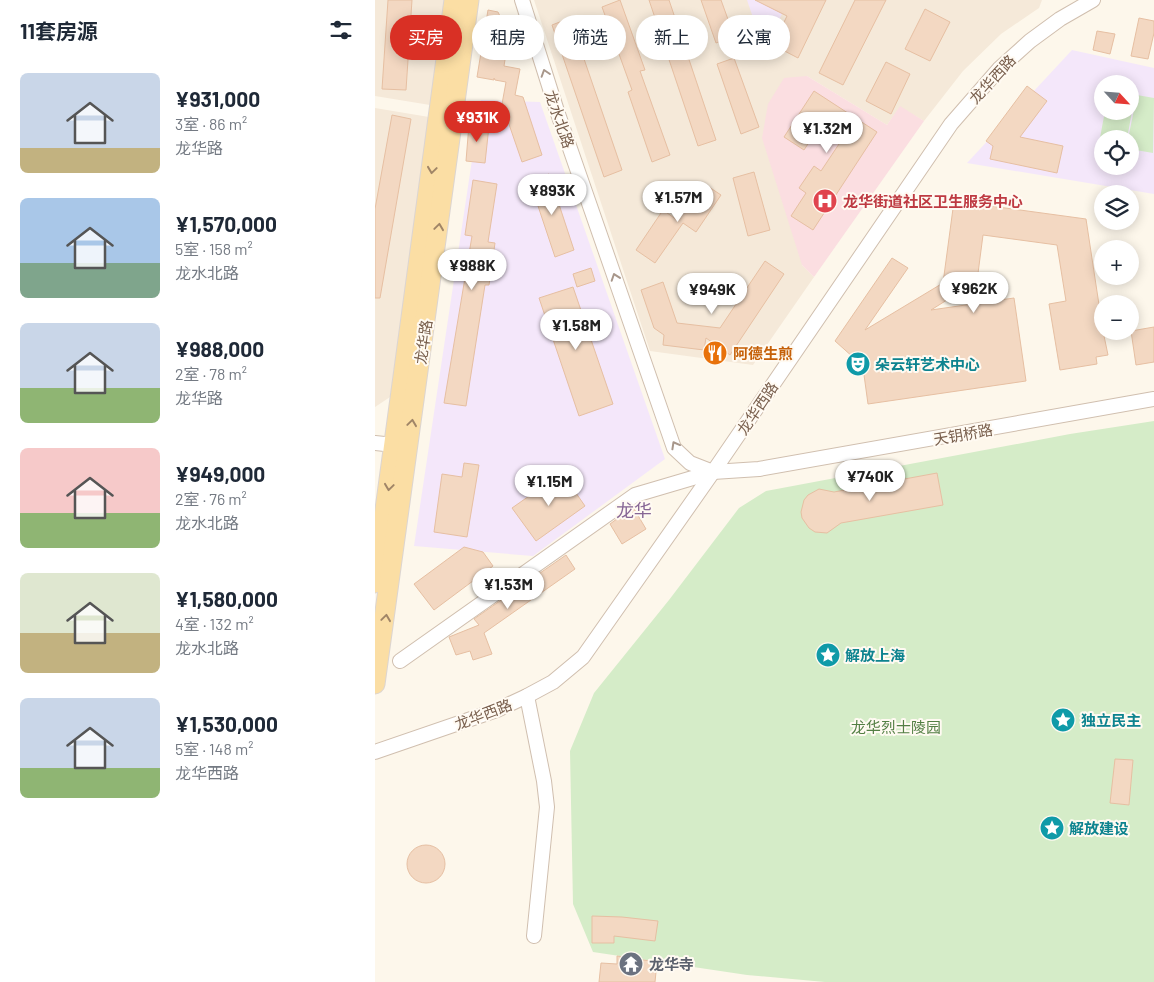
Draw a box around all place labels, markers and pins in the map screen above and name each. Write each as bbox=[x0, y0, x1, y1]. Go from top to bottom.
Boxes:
pin: ¥931K bbox=[442, 100, 512, 143]
pin: ¥1.32M bbox=[786, 112, 868, 154]
pin: ¥893K bbox=[517, 174, 587, 216]
pin: ¥1.57M bbox=[637, 180, 719, 223]
hospital icon: 龙华街道社区卫生服务中心 bbox=[812, 188, 838, 214]
place label: 龙华街道社区卫生服务中心 bbox=[843, 192, 1023, 210]
pin: ¥988K bbox=[437, 248, 507, 291]
pin: ¥949K bbox=[677, 272, 747, 315]
pin: ¥962K bbox=[939, 272, 1009, 314]
pin: ¥1.58M bbox=[535, 308, 617, 351]
restaurant icon: 阿德生煎 bbox=[702, 340, 728, 366]
place label: 阿德生煎 bbox=[733, 344, 793, 362]
theatre icon: 朵云轩艺术中心 bbox=[845, 351, 871, 377]
place label: 朵云轩艺术中心 bbox=[875, 355, 980, 373]
pin: ¥740K bbox=[835, 460, 905, 502]
pin: ¥1.15M bbox=[508, 464, 590, 507]
pin: ¥1.53M bbox=[467, 568, 549, 610]
place icon: 解放上海 bbox=[815, 642, 841, 668]
place label: 解放上海 bbox=[845, 646, 905, 664]
place icon: 独立民主 bbox=[1050, 707, 1076, 733]
place label: 独立民主 bbox=[1081, 711, 1141, 729]
place icon: 解放建设 bbox=[1039, 815, 1065, 841]
place label: 解放建设 bbox=[1069, 819, 1129, 837]
temple icon: 龙华寺 bbox=[618, 951, 644, 977]
place label: 龙华寺 bbox=[649, 955, 694, 973]

